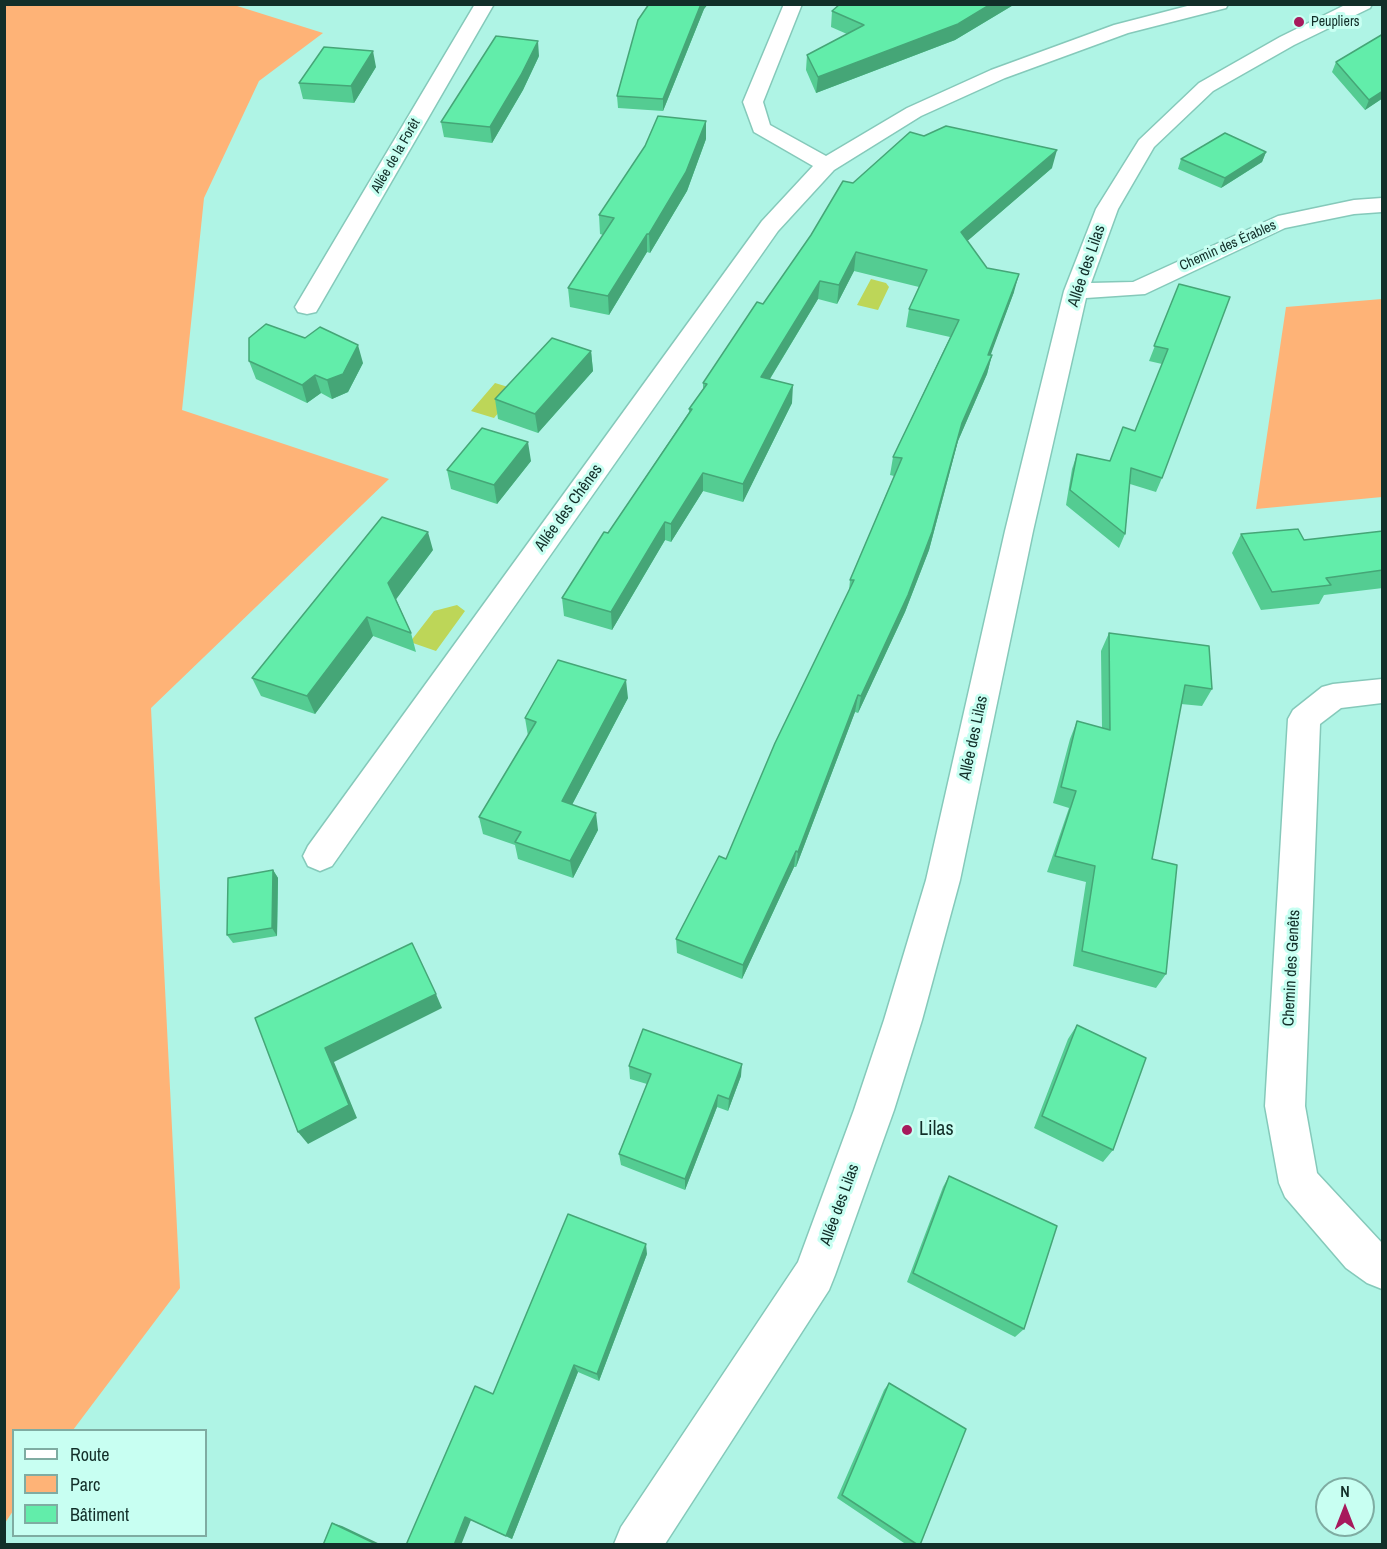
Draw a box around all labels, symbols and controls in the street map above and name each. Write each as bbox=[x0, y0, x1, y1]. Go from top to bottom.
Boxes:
place label: Peupliers bbox=[1311, 14, 1359, 30]
marker: Peupliers bbox=[1292, 15, 1306, 29]
street label: Allée de la Forêt bbox=[368, 116, 424, 196]
street label: Chemin des Érables bbox=[1177, 217, 1279, 275]
street label: Allée des Lilas bbox=[1064, 223, 1110, 309]
street label: Allée des Chênes bbox=[531, 461, 607, 555]
street label: Allée des Lilas bbox=[956, 694, 992, 782]
street label: Chemin des Genêts bbox=[1279, 909, 1305, 1027]
place label: Lilas bbox=[919, 1118, 954, 1142]
marker: Lilas bbox=[900, 1123, 914, 1137]
street label: Allée des Lilas bbox=[816, 1162, 864, 1248]
legend bbox=[12, 1429, 207, 1537]
text: Route bbox=[70, 1442, 109, 1467]
text: Parc bbox=[70, 1472, 100, 1497]
north arrow bbox=[1315, 1477, 1375, 1537]
text: N bbox=[1340, 1480, 1350, 1502]
text: Bâtiment bbox=[70, 1502, 129, 1527]

